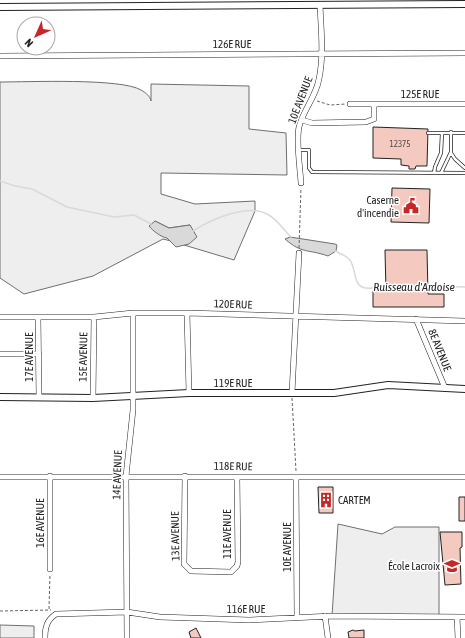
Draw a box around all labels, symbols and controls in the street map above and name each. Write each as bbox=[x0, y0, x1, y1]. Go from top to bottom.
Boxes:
north arrow bbox=[16, 16, 56, 56]
text: N bbox=[22, 37, 35, 50]
street label: 126E RUE bbox=[213, 38, 251, 50]
street label: 10E AVENUE bbox=[286, 74, 315, 125]
street label: 125E RUE bbox=[401, 88, 439, 100]
house number: 12375 bbox=[389, 139, 411, 149]
place label: Caserne d'incendie bbox=[357, 194, 399, 219]
public building icon: Caserne d'incendie bbox=[402, 197, 420, 215]
water label: Ruisseau d'Ardoise bbox=[373, 280, 455, 294]
street label: 120E RUE bbox=[214, 297, 253, 311]
street label: 8E AVENUE bbox=[426, 327, 454, 373]
street label: 17E AVENUE bbox=[23, 332, 35, 382]
street label: 15E AVENUE bbox=[77, 332, 89, 382]
street label: 119E RUE bbox=[214, 377, 252, 389]
street label: 14E AVENUE bbox=[110, 450, 124, 500]
street label: 118E RUE bbox=[214, 460, 253, 472]
building icon: CARTEM bbox=[317, 491, 335, 509]
place label: CARTEM bbox=[338, 494, 371, 506]
street label: 16E AVENUE bbox=[34, 498, 46, 548]
street label: 11E AVENUE bbox=[221, 509, 233, 559]
street label: 13E AVENUE bbox=[169, 511, 181, 561]
street label: 10E AVENUE bbox=[281, 522, 293, 572]
school or university icon: École Lacroix bbox=[443, 557, 461, 575]
place label: École Lacroix bbox=[388, 560, 441, 572]
street label: 116E RUE bbox=[227, 603, 265, 615]

